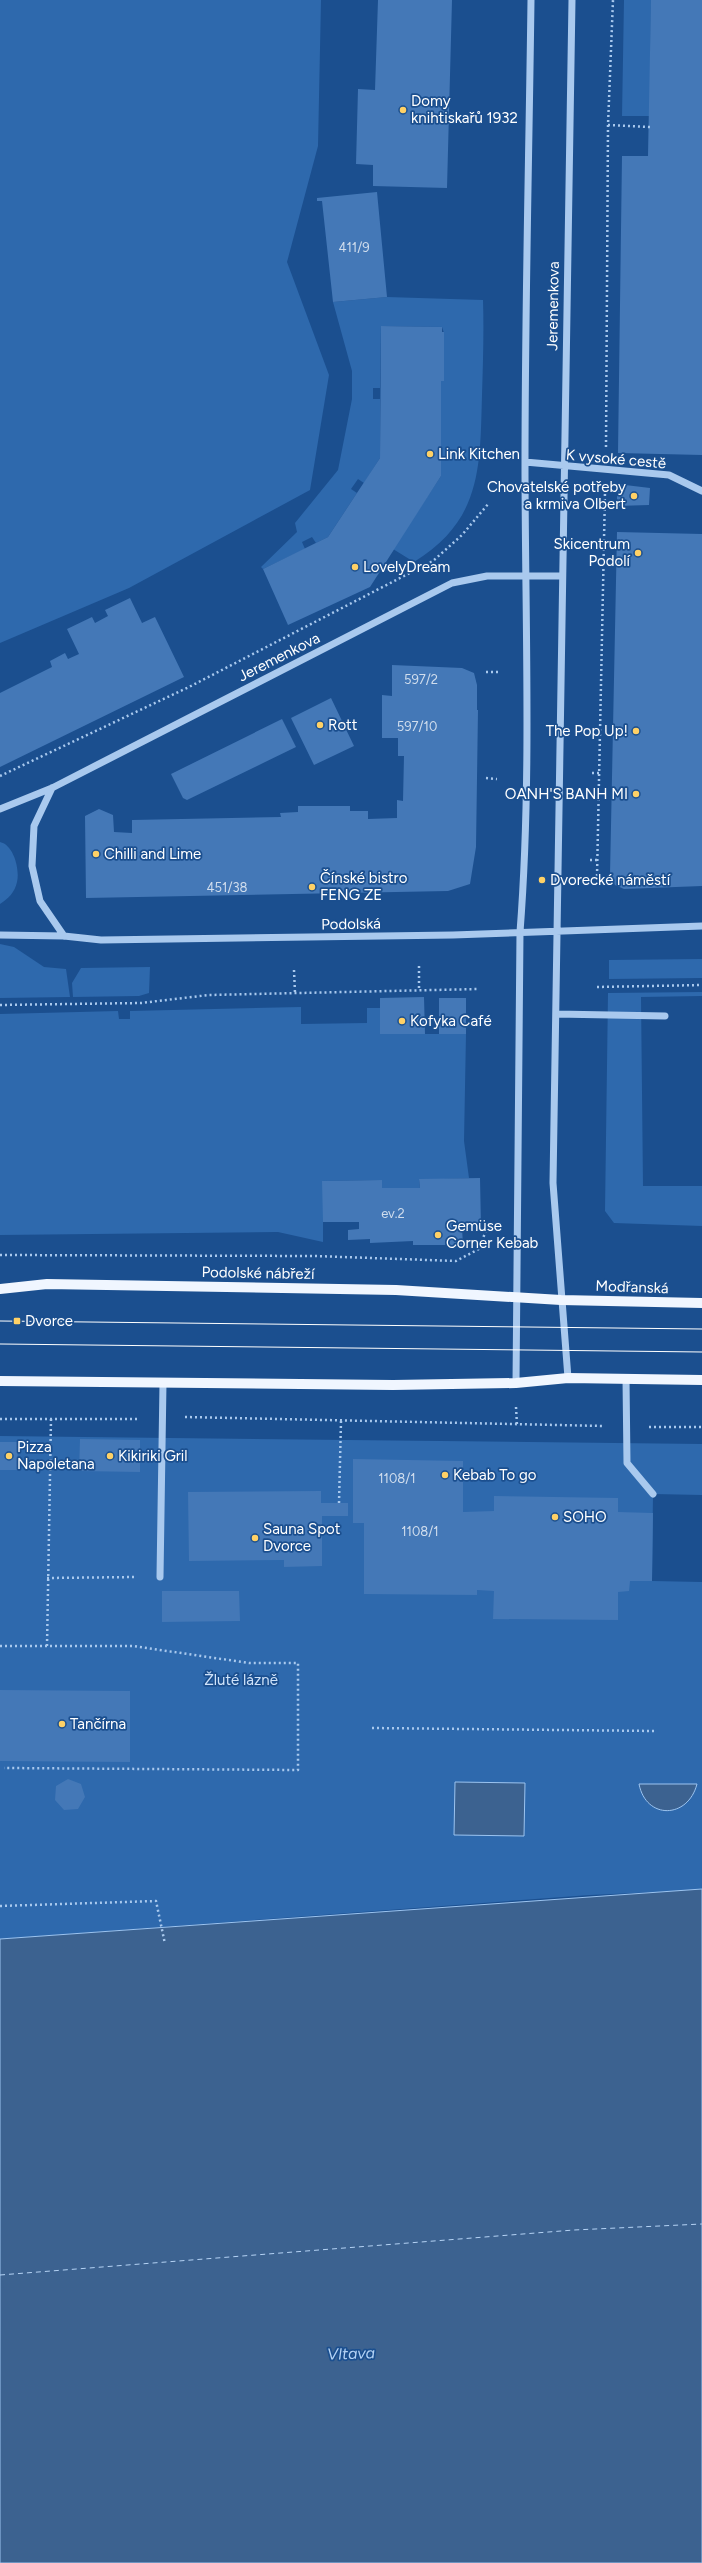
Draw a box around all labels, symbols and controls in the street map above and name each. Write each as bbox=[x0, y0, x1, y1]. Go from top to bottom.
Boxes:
place label: Domy knihtiskařů 1932 bbox=[411, 92, 518, 127]
marker: Domy knihtiskařů 1932 bbox=[398, 105, 408, 115]
house number: 411/9 bbox=[338, 240, 370, 255]
street label: Jeremenkova bbox=[543, 261, 563, 351]
place label: Link Kitchen bbox=[438, 445, 520, 463]
street label: K vysoké cestě bbox=[565, 446, 667, 472]
marker: Link Kitchen bbox=[425, 449, 435, 459]
place label: Chovatelské potřeby a krmiva Olbert bbox=[487, 478, 626, 513]
marker: Chovatelské potřeby a krmiva Olbert bbox=[629, 491, 639, 501]
place label: Skicentrum Podolí bbox=[553, 535, 632, 570]
marker: Skicentrum Podolí bbox=[633, 548, 643, 558]
place label: LovelyDream bbox=[363, 558, 450, 576]
marker: LovelyDream bbox=[350, 562, 360, 572]
street label: Jeremenkova bbox=[235, 629, 323, 685]
house number: 597/2 bbox=[404, 672, 438, 687]
place label: Rott bbox=[328, 716, 358, 734]
house number: 597/10 bbox=[397, 719, 437, 734]
marker: Rott bbox=[315, 720, 325, 730]
place label: The Pop Up! bbox=[546, 722, 628, 740]
marker: The Pop Up! bbox=[631, 726, 641, 736]
place label: OANH'S BANH MI bbox=[505, 785, 628, 803]
marker: OANH'S BANH MI bbox=[631, 789, 641, 799]
place label: Chilli and Lime bbox=[104, 845, 201, 863]
marker: Chilli and Lime bbox=[91, 849, 101, 859]
place label: Čínské bistro FENG ZE bbox=[320, 869, 408, 904]
place label: Dvorecké náměstí bbox=[550, 871, 672, 889]
marker: Dvorecké náměstí bbox=[537, 875, 547, 885]
house number: 451/38 bbox=[206, 880, 248, 895]
marker: Čínské bistro FENG ZE bbox=[307, 882, 317, 892]
street label: Podolská bbox=[321, 914, 381, 934]
place label: Kofyka Café bbox=[410, 1012, 492, 1030]
marker: Kofyka Café bbox=[397, 1016, 407, 1026]
house number: ev.2 bbox=[381, 1206, 405, 1221]
place label: Gemüse Corner Kebab bbox=[446, 1217, 539, 1252]
marker: Gemüse Corner Kebab bbox=[433, 1230, 443, 1240]
street label: Podolské nábřeží bbox=[201, 1263, 316, 1283]
street label: Modřanská bbox=[595, 1277, 669, 1297]
place label: Dvorce bbox=[25, 1312, 73, 1330]
marker: Dvorce bbox=[12, 1316, 22, 1326]
place label: Pizza Napoletana bbox=[17, 1438, 95, 1473]
place label: Kikiriki Gril bbox=[118, 1447, 188, 1465]
marker: Pizza Napoletana bbox=[4, 1451, 14, 1461]
marker: Kikiriki Gril bbox=[105, 1451, 115, 1461]
place label: Kebab To go bbox=[453, 1466, 537, 1484]
marker: Kebab To go bbox=[440, 1470, 450, 1480]
house number: 1108/1 bbox=[378, 1471, 416, 1486]
place label: SOHO bbox=[563, 1508, 607, 1526]
marker: SOHO bbox=[550, 1512, 560, 1522]
place label: Sauna Spot Dvorce bbox=[263, 1520, 341, 1555]
house number: 1108/1 bbox=[401, 1524, 439, 1539]
marker: Sauna Spot Dvorce bbox=[250, 1533, 260, 1543]
park label: Žluté lázně bbox=[204, 1671, 278, 1689]
place label: Tančírna bbox=[70, 1715, 126, 1733]
marker: Tančírna bbox=[57, 1719, 67, 1729]
water label: Vltava bbox=[327, 2343, 375, 2364]

